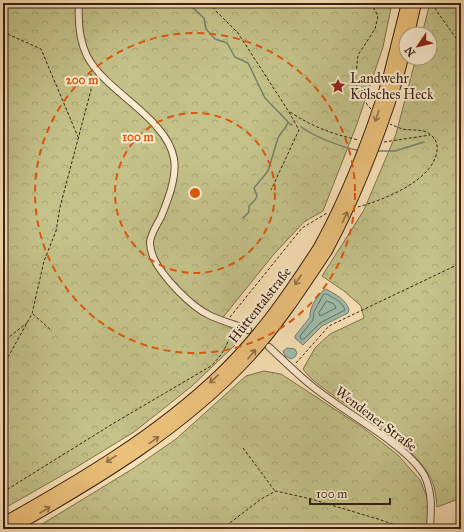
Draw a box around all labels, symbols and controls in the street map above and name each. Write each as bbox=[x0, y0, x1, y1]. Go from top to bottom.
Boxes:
north arrow bbox=[398, 26, 438, 66]
text: N bbox=[402, 43, 418, 59]
place label: Landwehr Kölsches Heck bbox=[350, 70, 434, 103]
text: 200 m bbox=[66, 73, 99, 87]
place icon: Landwehr Kölsches Heck bbox=[329, 77, 347, 95]
one-way arrow bbox=[372, 110, 380, 122]
text: 100 m bbox=[122, 130, 155, 144]
centre of rings bbox=[188, 186, 202, 200]
one-way arrow bbox=[342, 211, 349, 223]
street label: Hüttentalstraße bbox=[225, 264, 295, 346]
one-way arrow bbox=[294, 274, 302, 285]
one-way arrow bbox=[247, 348, 256, 359]
one-way arrow bbox=[209, 374, 219, 384]
street label: Wendener Straße bbox=[332, 383, 420, 455]
one-way arrow bbox=[149, 436, 160, 444]
one-way arrow bbox=[105, 455, 117, 463]
scale bar bbox=[310, 480, 390, 506]
text: 100 m bbox=[316, 487, 347, 501]
one-way arrow bbox=[39, 505, 51, 513]

